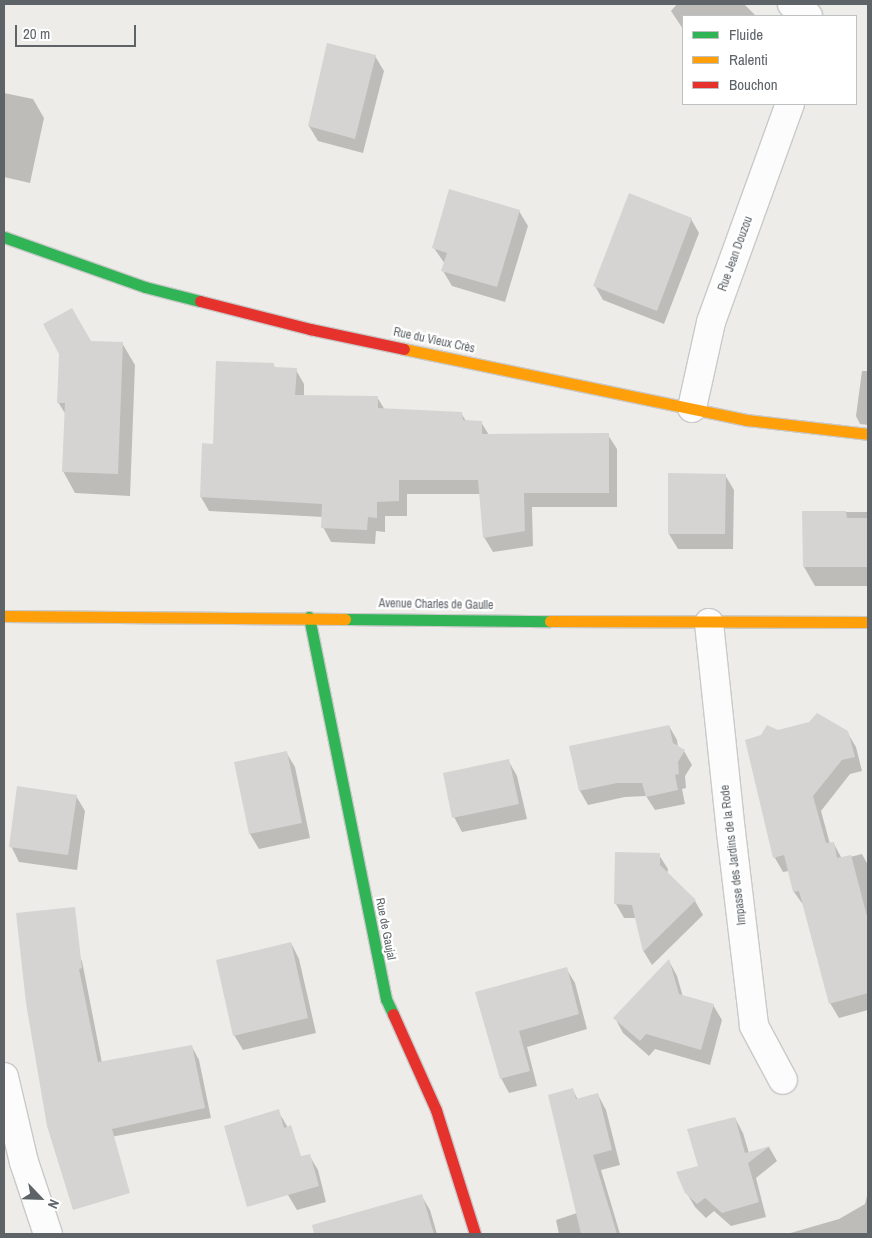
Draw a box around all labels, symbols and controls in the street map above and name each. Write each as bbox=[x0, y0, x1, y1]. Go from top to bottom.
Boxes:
scale bar bbox=[18, 15, 139, 47]
legend bbox=[682, 15, 857, 105]
text: 20 m bbox=[23, 23, 50, 44]
text: Fluide bbox=[729, 24, 763, 45]
text: Ralenti bbox=[729, 49, 768, 70]
text: Bouchon bbox=[729, 74, 778, 95]
street label: Rue Jean Douzou bbox=[716, 215, 756, 293]
street label: Rue du Vieux Crès bbox=[392, 325, 476, 357]
street label: Avenue Charles de Gaulle bbox=[379, 597, 493, 613]
street label: Impasse des Jardins de la Rode bbox=[718, 784, 750, 926]
street label: Rue de Gaujal bbox=[372, 897, 398, 961]
north arrow bbox=[15, 1173, 65, 1223]
text: N bbox=[44, 1197, 64, 1212]

